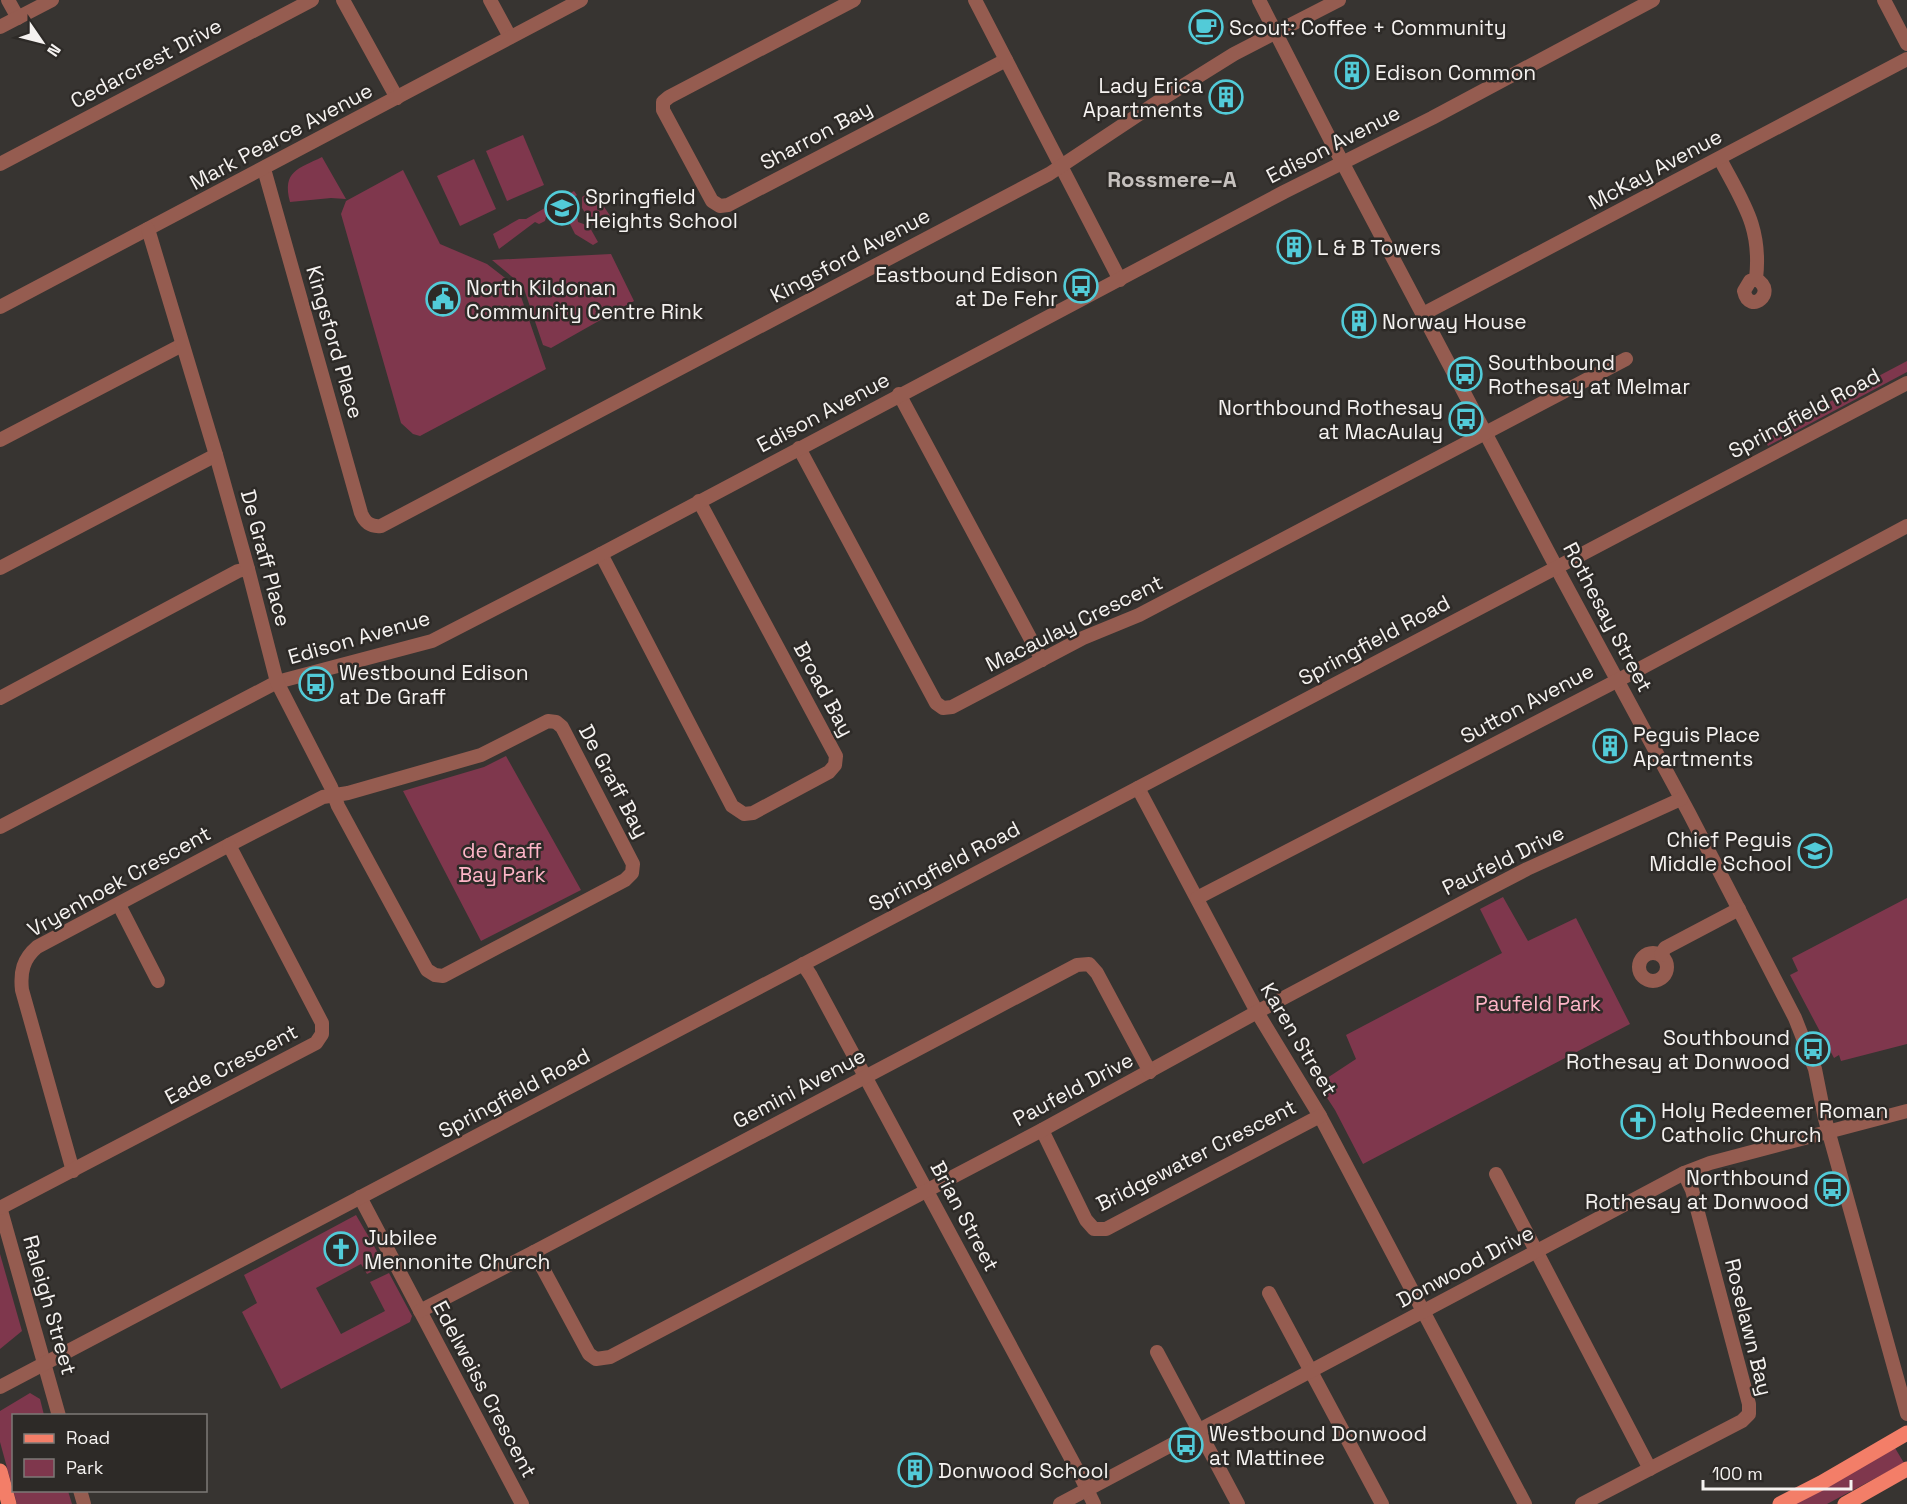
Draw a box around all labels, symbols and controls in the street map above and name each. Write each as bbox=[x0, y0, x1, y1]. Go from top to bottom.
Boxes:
cafe icon: Scout: Coffee + Community bbox=[1188, 9, 1224, 45]
north arrow bbox=[12, 12, 72, 72]
street label: Cedarcrest Drive bbox=[66, 12, 226, 114]
place label: Scout: Coffee + Community bbox=[1229, 14, 1507, 41]
text: N bbox=[42, 40, 66, 61]
building icon: Edison Common bbox=[1334, 54, 1370, 90]
place label: Edison Common bbox=[1375, 59, 1536, 86]
place label: Lady Erica Apartments bbox=[1083, 72, 1203, 123]
street label: Mark Pearce Avenue bbox=[185, 76, 377, 196]
building icon: Lady Erica Apartments bbox=[1208, 79, 1244, 115]
street label: Sharron Bay bbox=[755, 94, 877, 176]
street label: Edison Avenue bbox=[1262, 99, 1404, 189]
street label: McKay Avenue bbox=[1584, 122, 1726, 216]
district label: Rossmere–A bbox=[1107, 165, 1237, 193]
place label: Springfield Heights School bbox=[585, 183, 738, 234]
school or university icon: Springfield Heights School bbox=[544, 190, 580, 226]
street label: Kingsford Avenue bbox=[765, 201, 935, 309]
building icon: L & B Towers bbox=[1276, 229, 1312, 265]
place label: L & B Towers bbox=[1317, 234, 1441, 261]
place label: Eastbound Edison at De Fehr bbox=[875, 261, 1058, 312]
street label: Kingsford Place bbox=[300, 262, 370, 422]
bus stop icon: Eastbound Edison at De Fehr bbox=[1063, 268, 1099, 304]
place label: North Kildonan Community Centre Rink bbox=[466, 274, 703, 325]
public building icon: North Kildonan Community Centre Rink bbox=[425, 281, 461, 317]
building icon: Norway House bbox=[1341, 303, 1377, 339]
place label: Norway House bbox=[1382, 308, 1527, 335]
place label: Southbound Rothesay at Melmar bbox=[1488, 349, 1690, 400]
bus stop icon: Southbound Rothesay at Melmar bbox=[1447, 356, 1483, 392]
street label: Springfield Road bbox=[1724, 362, 1884, 464]
street label: Edison Avenue bbox=[752, 366, 894, 458]
place label: Northbound Rothesay at MacAulay bbox=[1218, 394, 1443, 445]
bus stop icon: Northbound Rothesay at MacAulay bbox=[1448, 401, 1484, 437]
street label: De Graff Place bbox=[235, 487, 297, 629]
street label: Rothesay Street bbox=[1557, 537, 1659, 697]
street label: Macaulay Crescent bbox=[981, 568, 1167, 678]
street label: Springfield Road bbox=[1294, 589, 1454, 691]
street label: Edison Avenue bbox=[285, 604, 433, 670]
street label: Broad Bay bbox=[788, 637, 860, 741]
street label: Sutton Avenue bbox=[1456, 657, 1598, 749]
place label: Westbound Edison at De Graff bbox=[339, 659, 529, 710]
bus stop icon: Westbound Edison at De Graff bbox=[298, 666, 334, 702]
street label: De Graff Bay bbox=[573, 720, 655, 842]
place label: Peguis Place Apartments bbox=[1633, 721, 1760, 772]
building icon: Peguis Place Apartments bbox=[1592, 728, 1628, 764]
street label: Springfield Road bbox=[864, 815, 1024, 917]
street label: Vryenhoek Crescent bbox=[23, 819, 215, 943]
street label: Paufeld Drive bbox=[1437, 819, 1569, 901]
place label: Chief Peguis Middle School bbox=[1649, 826, 1792, 877]
school or university icon: Chief Peguis Middle School bbox=[1797, 833, 1833, 869]
park label: de Graff Bay Park bbox=[458, 837, 546, 888]
street label: Karen Street bbox=[1255, 977, 1343, 1101]
park label: Paufeld Park bbox=[1475, 990, 1601, 1017]
street label: Eade Crescent bbox=[160, 1018, 302, 1110]
place label: Southbound Rothesay at Donwood bbox=[1566, 1024, 1790, 1075]
bus stop icon: Southbound Rothesay at Donwood bbox=[1795, 1031, 1831, 1067]
street label: Springfield Road bbox=[434, 1042, 594, 1144]
street label: Gemini Avenue bbox=[728, 1042, 870, 1134]
street label: Paufeld Drive bbox=[1008, 1046, 1138, 1132]
street label: Bridgewater Crescent bbox=[1091, 1093, 1301, 1217]
place label: Holy Redeemer Roman Catholic Church bbox=[1661, 1097, 1888, 1148]
church icon: Holy Redeemer Roman Catholic Church bbox=[1620, 1104, 1656, 1140]
street label: Brian Street bbox=[925, 1156, 1005, 1276]
place label: Northbound Rothesay at Donwood bbox=[1585, 1164, 1809, 1215]
bus stop icon: Northbound Rothesay at Donwood bbox=[1814, 1171, 1850, 1207]
street label: Donwood Drive bbox=[1392, 1219, 1538, 1313]
place label: Jubilee Mennonite Church bbox=[364, 1224, 550, 1275]
church icon: Jubilee Mennonite Church bbox=[323, 1231, 359, 1267]
street label: Raleigh Street bbox=[17, 1232, 83, 1378]
street label: Roselawn Bay bbox=[1719, 1256, 1779, 1398]
street label: Edelweiss Crescent bbox=[427, 1296, 543, 1482]
legend bbox=[12, 1414, 207, 1492]
place label: Westbound Donwood at Mattinee bbox=[1209, 1420, 1427, 1471]
text: Road bbox=[66, 1426, 110, 1449]
bus stop icon: Westbound Donwood at Mattinee bbox=[1168, 1427, 1204, 1463]
building icon: Donwood School bbox=[897, 1452, 933, 1488]
scale bar bbox=[1703, 1453, 1852, 1491]
text: Park bbox=[66, 1456, 104, 1479]
place label: Donwood School bbox=[938, 1457, 1109, 1484]
text: 100 m bbox=[1712, 1462, 1763, 1485]

